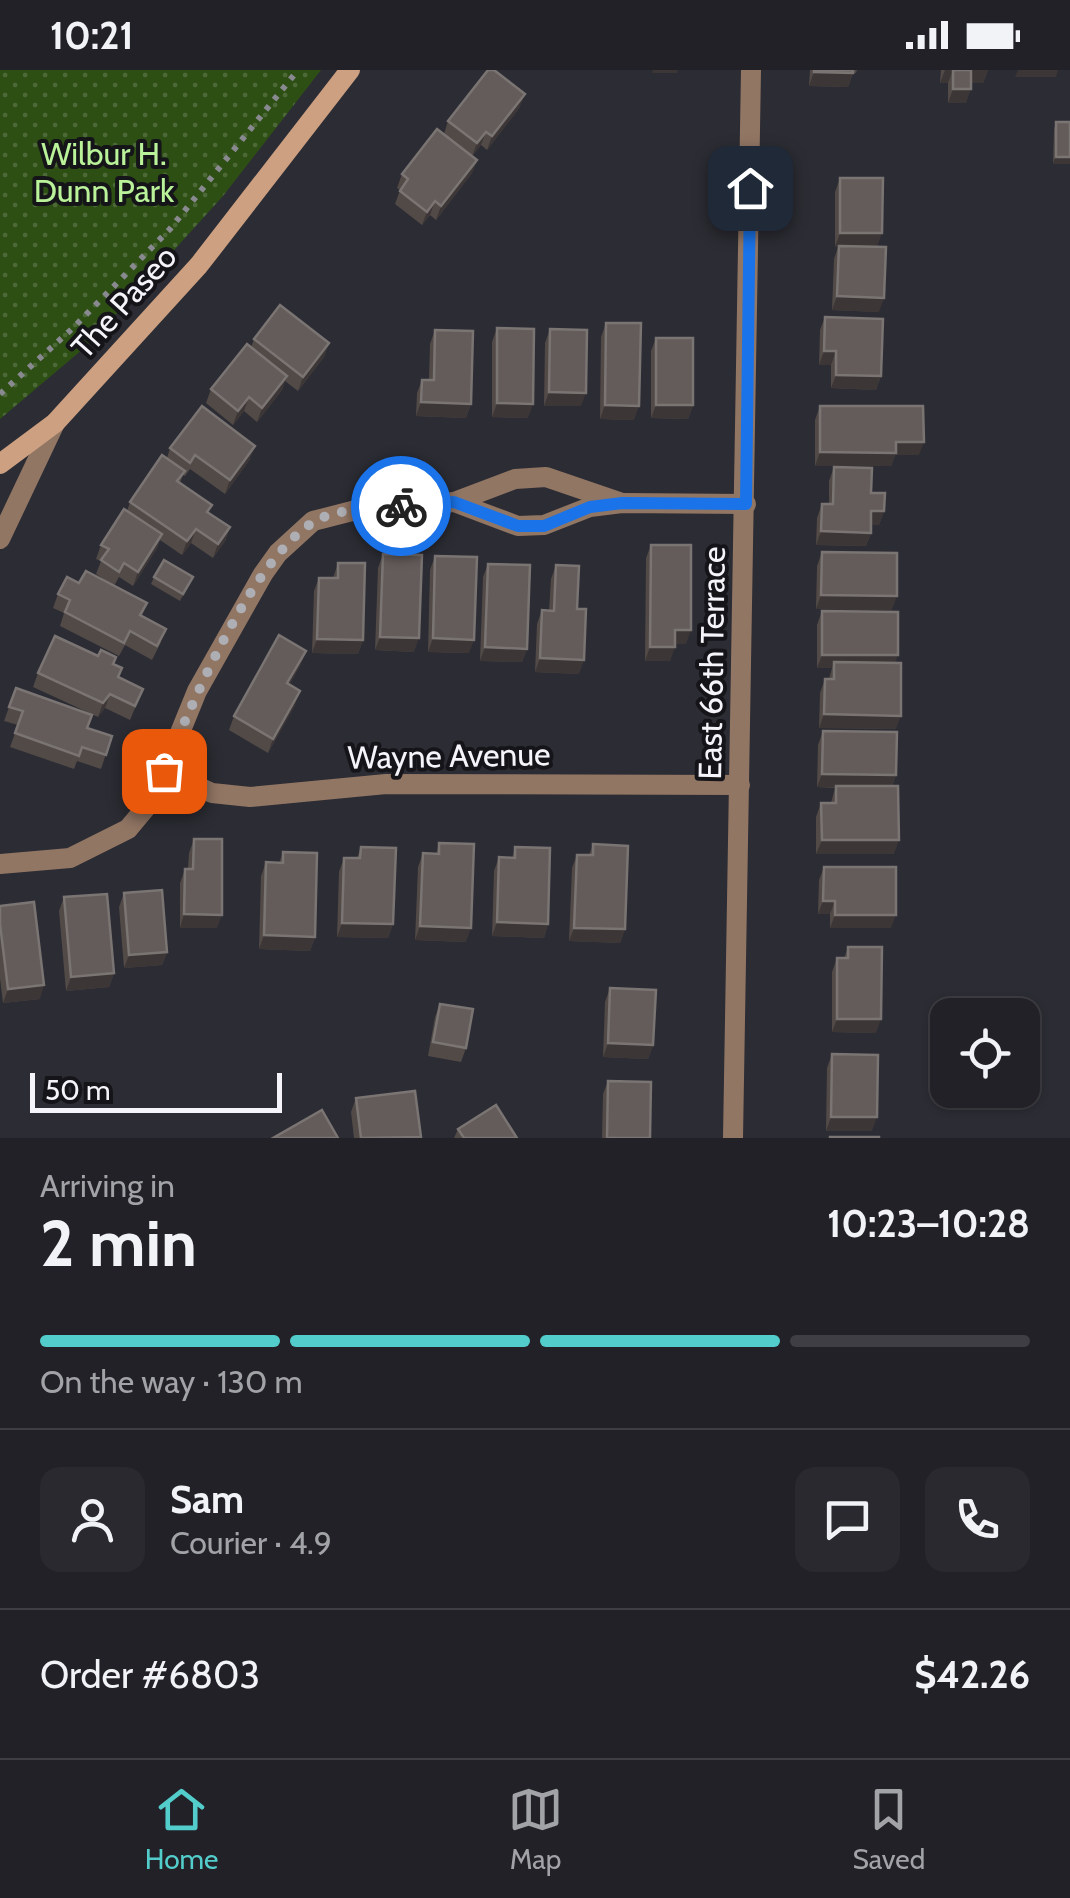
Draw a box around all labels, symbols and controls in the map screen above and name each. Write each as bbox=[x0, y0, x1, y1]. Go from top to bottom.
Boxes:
text: 10:21 bbox=[50, 12, 133, 59]
park label: Wilbur H. Dunn Park bbox=[34, 134, 175, 210]
pin bbox=[708, 146, 793, 231]
icon: home bbox=[723, 161, 778, 216]
street label: The Paseo bbox=[63, 237, 184, 366]
courier bbox=[351, 456, 451, 556]
icon: bike bbox=[374, 479, 429, 534]
street label: East 66th Terrace bbox=[690, 546, 733, 780]
pin bbox=[122, 729, 207, 814]
street label: Wayne Avenue bbox=[347, 734, 551, 777]
icon: bag bbox=[137, 744, 192, 799]
map controls bbox=[930, 998, 1040, 1108]
button: locate bbox=[930, 998, 1040, 1108]
scale bar bbox=[30, 1068, 282, 1112]
text: 50 m bbox=[45, 1073, 111, 1107]
text: Arriving in bbox=[40, 1166, 175, 1205]
text: 10:23–10:28 bbox=[827, 1200, 1030, 1247]
text: 2 min bbox=[40, 1203, 197, 1282]
text: On the way · 130 m bbox=[40, 1362, 303, 1401]
button: person bbox=[40, 1467, 145, 1572]
button: chat bbox=[795, 1467, 900, 1572]
button: phone bbox=[925, 1467, 1030, 1572]
text: Sam bbox=[170, 1476, 244, 1523]
text: Courier · 4.9 bbox=[170, 1523, 332, 1562]
text: Order #6803 bbox=[40, 1651, 260, 1698]
text: $42.26 bbox=[914, 1651, 1030, 1698]
tab: Home bbox=[145, 1782, 218, 1876]
tab: Map bbox=[508, 1782, 563, 1876]
tab: Saved bbox=[853, 1782, 925, 1876]

